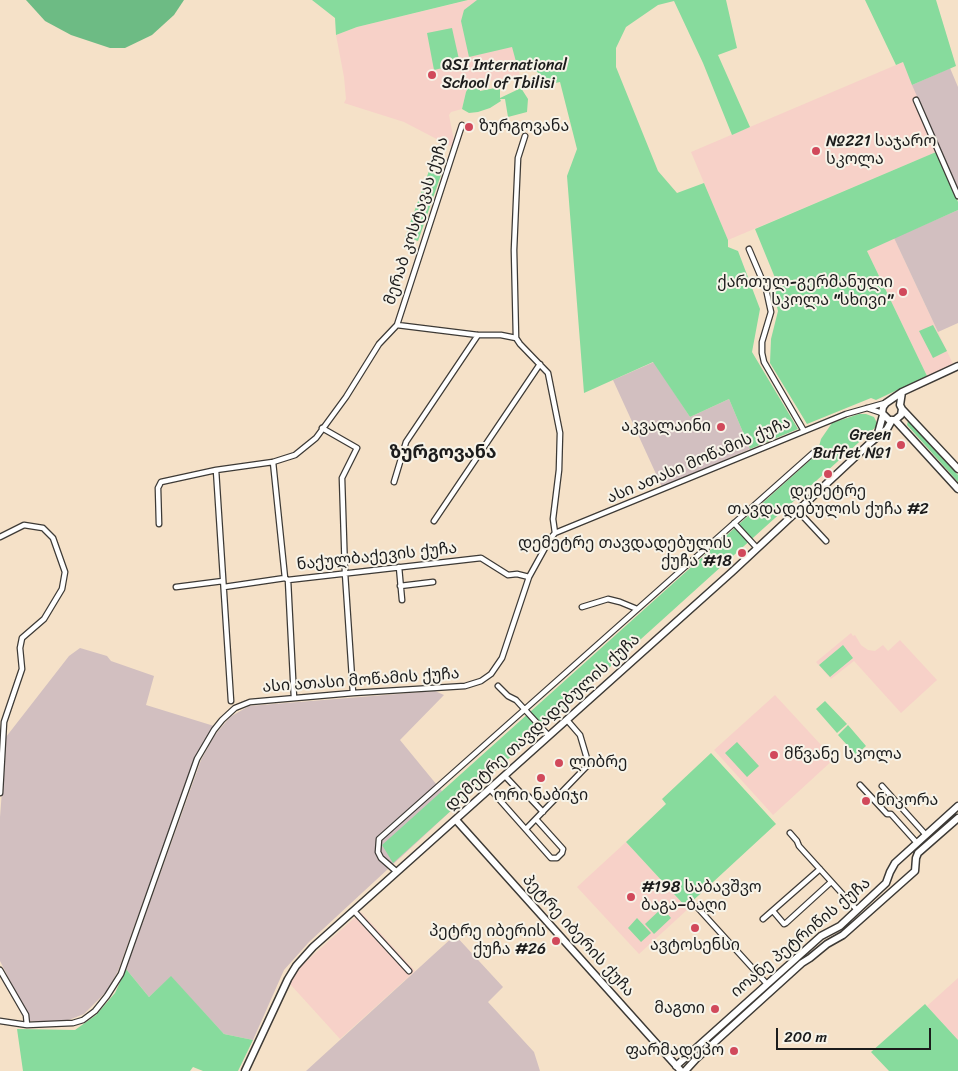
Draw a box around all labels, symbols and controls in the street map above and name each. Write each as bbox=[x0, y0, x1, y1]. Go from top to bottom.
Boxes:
place label: QSI International School of Tbilisi bbox=[442, 56, 567, 94]
marker: QSI International School of Tbilisi bbox=[426, 69, 438, 81]
place label: ზურგოვანა bbox=[479, 117, 569, 137]
marker: ზურგოვანა bbox=[463, 121, 475, 133]
place label: №221 საჯარო სკოლა bbox=[826, 132, 936, 170]
street label: მერაბ კოსტავას ქუჩა bbox=[381, 135, 453, 307]
marker: №221 საჯარო სკოლა bbox=[810, 145, 822, 157]
place label: ქართულ-გერმანული სკოლა "სხივი" bbox=[717, 273, 893, 311]
marker: ქართულ-გერმანული სკოლა "სხივი" bbox=[897, 286, 909, 298]
street label: ასი ათასი მოწამის ქუჩა bbox=[604, 414, 794, 508]
place label: აკვალაინი bbox=[621, 417, 711, 437]
marker: აკვალაინი bbox=[715, 421, 727, 433]
place label: Green Buffet №1 bbox=[813, 426, 891, 464]
marker: Green Buffet №1 bbox=[895, 439, 907, 451]
district label: ზურგოვანა bbox=[390, 442, 496, 464]
marker: დემეტრე თავდადებულის ქუჩა #2 bbox=[822, 468, 834, 480]
place label: დემეტრე თავდადებულის ქუჩა #2 bbox=[727, 482, 929, 520]
place label: დემეტრე თავდადებულის ქუჩა #18 bbox=[518, 534, 732, 572]
street label: ნაქულბაქევის ქუჩა bbox=[296, 539, 458, 575]
marker: დემეტრე თავდადებულის ქუჩა #18 bbox=[736, 547, 748, 559]
street label: დემეტრე თავდადებულის ქუჩა bbox=[442, 630, 644, 816]
street label: ასი ათასი მოწამის ქუჩა bbox=[262, 665, 460, 697]
place label: მწვანე სკოლა bbox=[784, 745, 902, 765]
marker: მწვანე სკოლა bbox=[768, 749, 780, 761]
place label: ლიბრე bbox=[569, 753, 627, 773]
marker: ლიბრე bbox=[553, 757, 565, 769]
marker: ორი ნაბიჯი bbox=[535, 772, 547, 784]
place label: ორი ნაბიჯი bbox=[494, 786, 588, 806]
place label: ნიკორა bbox=[876, 791, 938, 811]
marker: ნიკორა bbox=[860, 795, 872, 807]
street label: პეტრე იბერის ქუჩა bbox=[518, 871, 638, 1001]
street label: იოანე პეტრიწის ქუჩა bbox=[727, 874, 875, 1002]
place label: #198 საბავშვო ბაგა–ბაღი bbox=[641, 878, 762, 916]
marker: #198 საბავშვო ბაგა–ბაღი bbox=[625, 891, 637, 903]
place label: პეტრე იბერის ქუჩა #26 bbox=[429, 922, 546, 960]
marker: ავტოსენსი bbox=[689, 922, 701, 934]
marker: პეტრე იბერის ქუჩა #26 bbox=[550, 935, 562, 947]
place label: ავტოსენსი bbox=[650, 936, 740, 956]
place label: მაგთი bbox=[654, 999, 705, 1019]
marker: მაგთი bbox=[709, 1003, 721, 1015]
scale bar bbox=[778, 1018, 933, 1050]
text: 200 m bbox=[784, 1024, 827, 1050]
place label: ფარმადეპო bbox=[625, 1041, 724, 1061]
marker: ფარმადეპო bbox=[728, 1045, 740, 1057]

